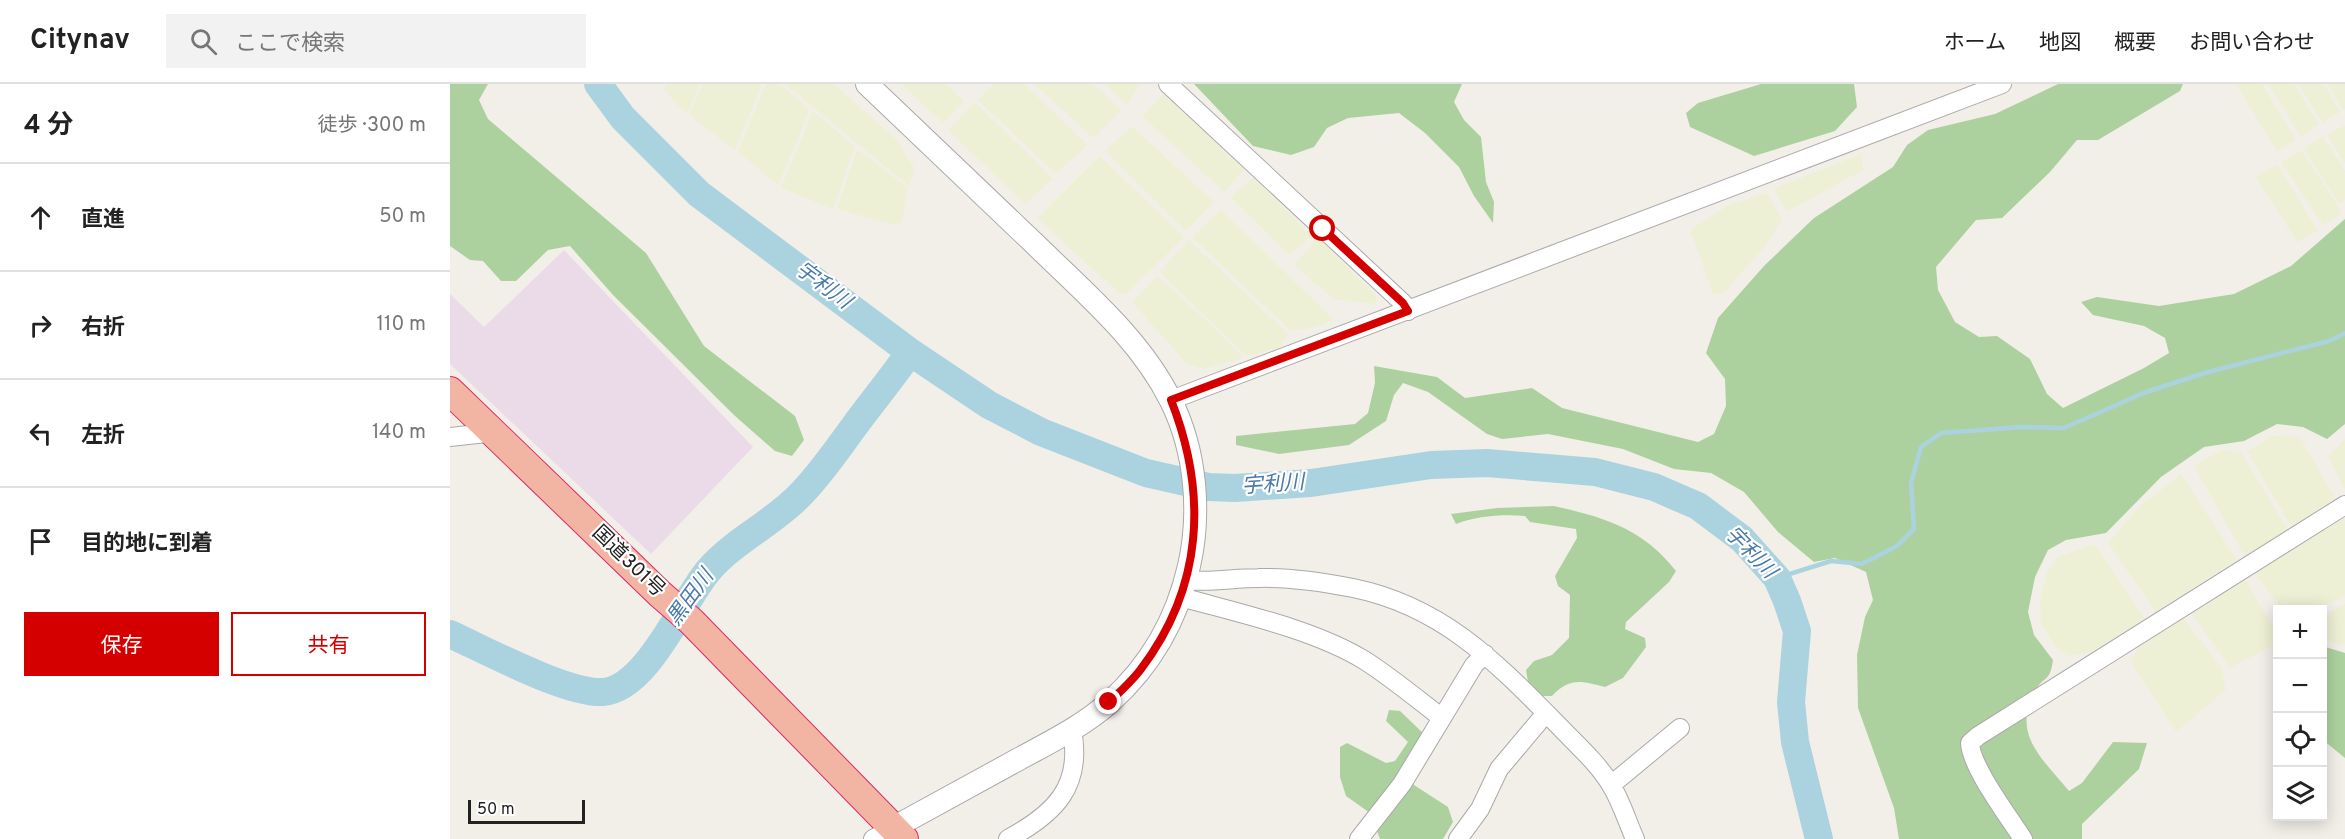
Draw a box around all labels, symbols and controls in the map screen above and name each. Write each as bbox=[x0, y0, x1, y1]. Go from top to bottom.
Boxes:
search box bbox=[166, 14, 586, 68]
text: Citynav bbox=[30, 23, 130, 59]
icon: search bbox=[187, 25, 220, 58]
text: ホーム bbox=[1944, 30, 2006, 57]
text: 地図 bbox=[2039, 30, 2081, 57]
text: 概要 bbox=[2114, 30, 2156, 57]
text: お問い合わせ bbox=[2189, 30, 2315, 57]
text: ここで検索 bbox=[235, 31, 345, 58]
text: 4 分 bbox=[24, 110, 73, 143]
text: 徒歩 · 300 m bbox=[318, 113, 426, 139]
icon: ahead bbox=[24, 201, 57, 234]
text: 50 m bbox=[379, 204, 426, 230]
text: 直進 bbox=[81, 207, 125, 234]
route start bbox=[1309, 215, 1335, 241]
water label: 宇利川 bbox=[790, 256, 858, 317]
icon: right bbox=[24, 309, 57, 342]
text: 110 m bbox=[377, 312, 426, 338]
text: 右折 bbox=[81, 315, 125, 342]
icon: left bbox=[24, 417, 57, 450]
text: 140 m bbox=[372, 420, 426, 446]
text: 左折 bbox=[81, 423, 125, 450]
water label: 宇利川 bbox=[1241, 469, 1307, 501]
street label: 国道301号 bbox=[586, 521, 670, 603]
water label: 宇利川 bbox=[1718, 521, 1783, 586]
icon: arrive bbox=[24, 525, 57, 558]
text: 目的地に到着 bbox=[81, 531, 213, 558]
water label: 黒田川 bbox=[662, 563, 722, 631]
map controls bbox=[2273, 605, 2327, 821]
button: + bbox=[2273, 605, 2327, 659]
button: 保存 bbox=[24, 612, 219, 676]
button: 共有 bbox=[231, 612, 426, 676]
button: − bbox=[2273, 659, 2327, 713]
route end bbox=[1095, 688, 1121, 714]
button: locate bbox=[2273, 713, 2327, 767]
button: layers bbox=[2273, 767, 2327, 821]
scale bar bbox=[468, 797, 585, 824]
text: 50 m bbox=[477, 800, 515, 820]

